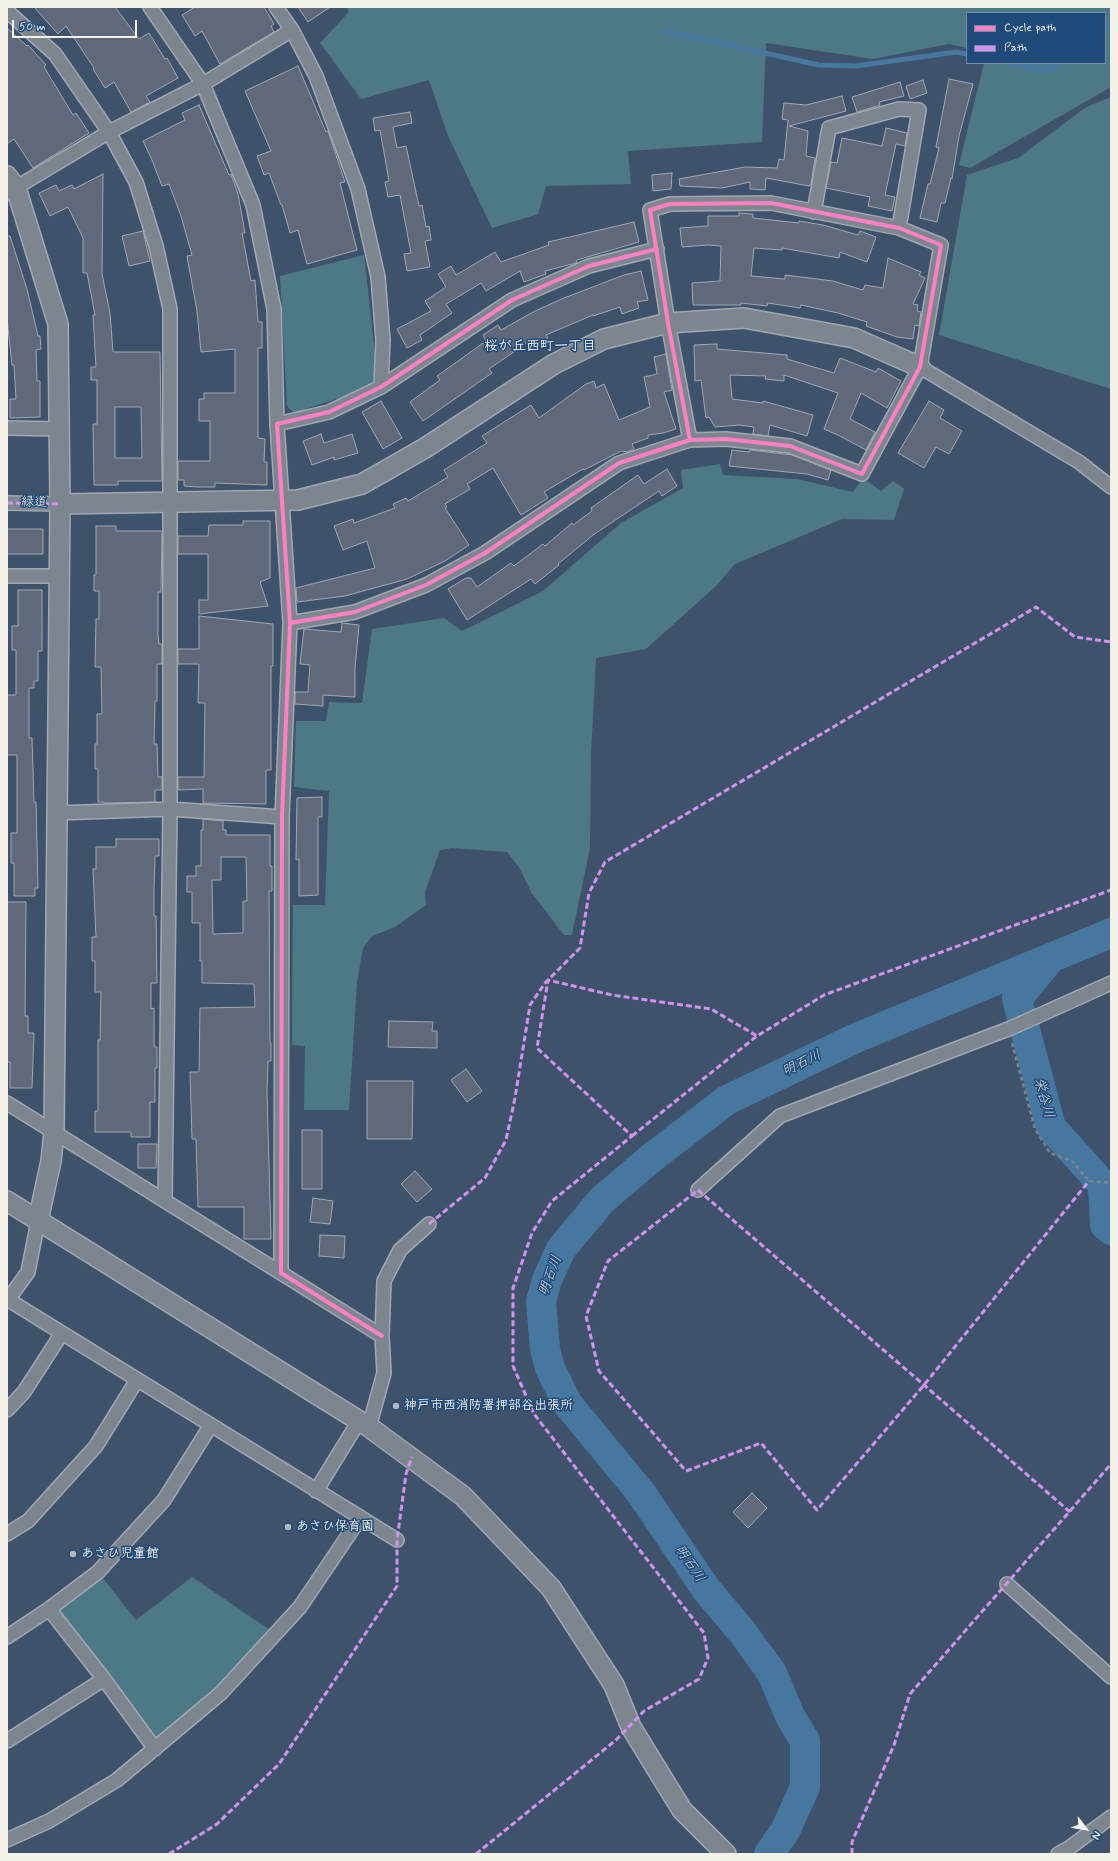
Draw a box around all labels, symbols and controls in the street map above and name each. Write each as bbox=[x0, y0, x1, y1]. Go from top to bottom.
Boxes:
scale bar bbox=[14, 12, 139, 38]
legend bbox=[966, 12, 1106, 64]
text: 50 m bbox=[19, 19, 46, 35]
text: Cycle path bbox=[1004, 20, 1056, 36]
text: Path bbox=[1004, 40, 1027, 56]
district label: 桜が丘西町一丁目 bbox=[484, 339, 596, 355]
street label: 緑道 bbox=[21, 495, 47, 511]
water label: 明石川 bbox=[779, 1047, 825, 1081]
water label: 栄谷川 bbox=[1029, 1076, 1057, 1120]
water label: 明石川 bbox=[536, 1253, 566, 1299]
place label: 神戸市西消防署押部谷出張所 bbox=[404, 1398, 573, 1414]
marker: 神戸市西消防署押部谷出張所 bbox=[391, 1401, 401, 1411]
place label: あさひ保育園 bbox=[296, 1519, 374, 1535]
marker: あさひ保育園 bbox=[283, 1522, 293, 1532]
water label: 明石川 bbox=[670, 1542, 708, 1586]
place label: あさひ児童館 bbox=[81, 1546, 159, 1562]
marker: あさひ児童館 bbox=[68, 1549, 78, 1559]
north arrow bbox=[1066, 1809, 1106, 1849]
text: N bbox=[1088, 1828, 1104, 1842]

